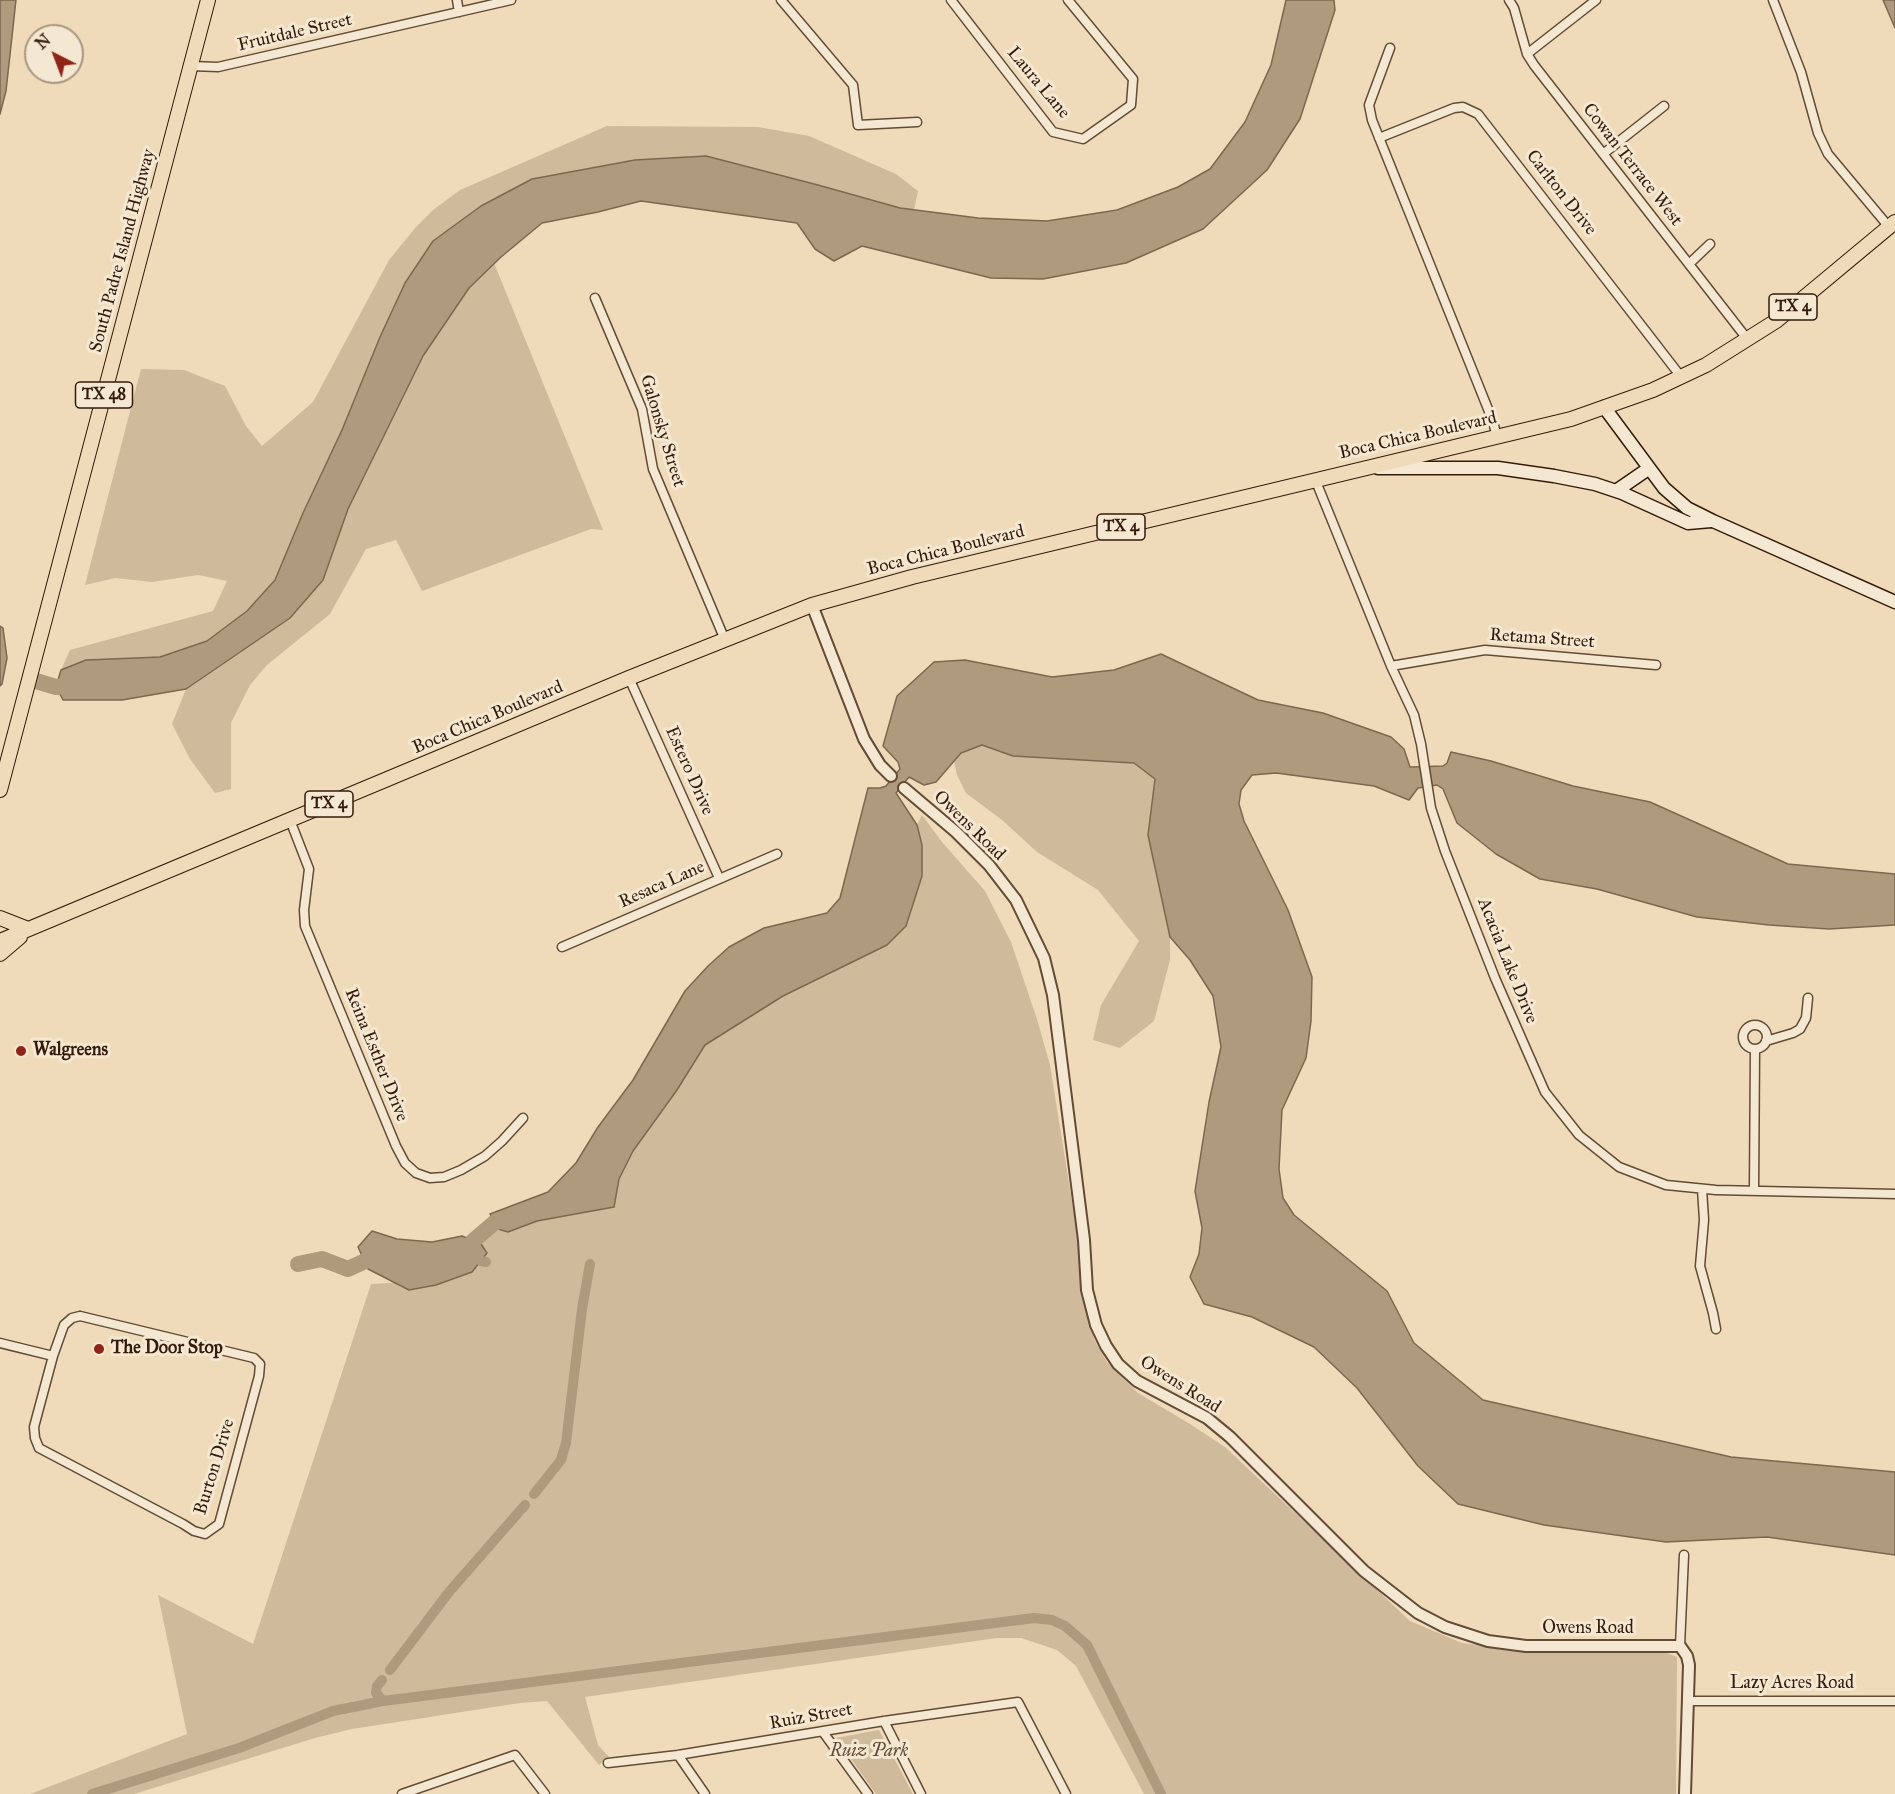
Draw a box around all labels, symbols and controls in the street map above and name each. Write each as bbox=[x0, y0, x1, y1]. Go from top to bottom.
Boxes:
street label: Fruitdale Street bbox=[236, 9, 354, 57]
north arrow bbox=[24, 24, 84, 84]
text: N bbox=[32, 30, 54, 53]
street label: Laura Lane bbox=[1002, 43, 1074, 123]
street label: Cowan Terrace West bbox=[1577, 99, 1687, 231]
street label: Carlton Drive bbox=[1521, 146, 1601, 240]
street label: South Padre Island Highway bbox=[85, 147, 161, 355]
road number: TX 4 bbox=[1769, 294, 1817, 320]
street label: Galonsky Street bbox=[635, 372, 689, 490]
road number: TX 48 bbox=[76, 382, 132, 408]
street label: Boca Chica Boulevard bbox=[1337, 407, 1499, 465]
road number: TX 4 bbox=[1097, 514, 1145, 540]
street label: Boca Chica Boulevard bbox=[865, 521, 1027, 581]
street label: Retama Street bbox=[1489, 625, 1595, 653]
street label: Boca Chica Boulevard bbox=[410, 677, 566, 759]
street label: Estero Drive bbox=[660, 723, 718, 819]
street label: Owens Road bbox=[929, 786, 1009, 866]
road number: TX 4 bbox=[305, 791, 353, 817]
street label: Resaca Lane bbox=[616, 857, 708, 913]
street label: Acacia Lake Drive bbox=[1472, 895, 1542, 1027]
street label: Reina Esther Drive bbox=[339, 985, 413, 1125]
place label: Walgreens bbox=[33, 1040, 108, 1062]
marker: Walgreens bbox=[14, 1044, 28, 1058]
place label: The Door Stop bbox=[111, 1338, 223, 1360]
marker: The Door Stop bbox=[92, 1342, 106, 1356]
street label: Owens Road bbox=[1136, 1352, 1224, 1418]
street label: Burton Drive bbox=[190, 1416, 240, 1518]
street label: Owens Road bbox=[1542, 1618, 1634, 1640]
street label: Lazy Acres Road bbox=[1730, 1673, 1854, 1695]
street label: Ruiz Street bbox=[768, 1699, 854, 1735]
park label: Ruiz Park bbox=[830, 1741, 908, 1763]

